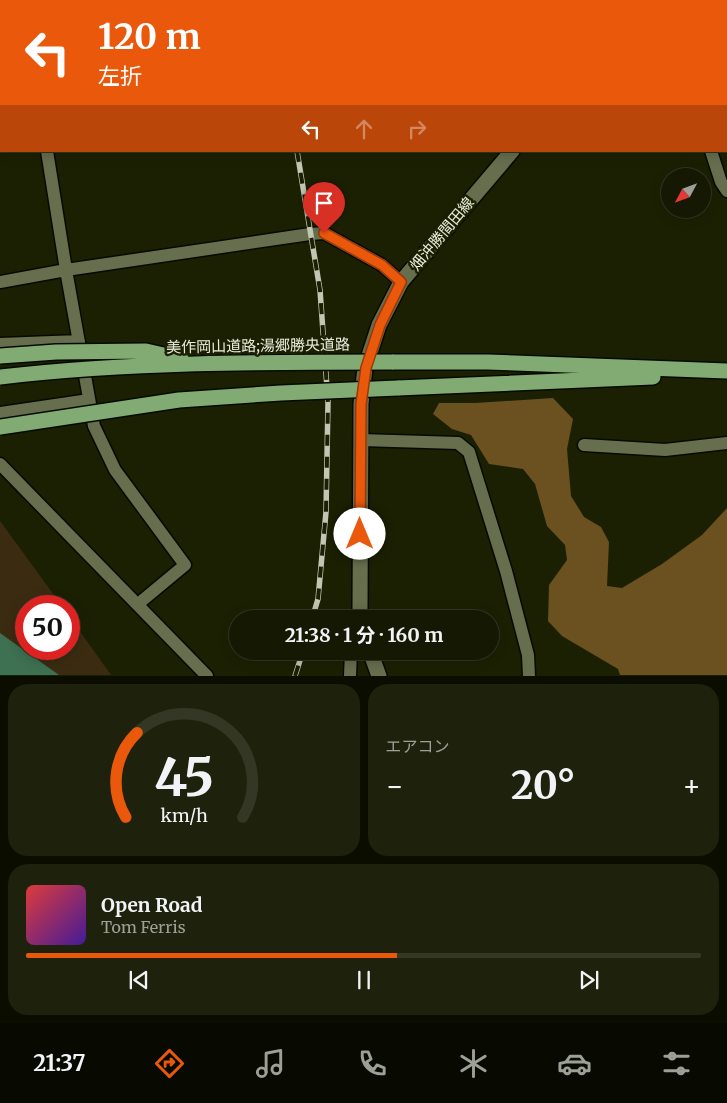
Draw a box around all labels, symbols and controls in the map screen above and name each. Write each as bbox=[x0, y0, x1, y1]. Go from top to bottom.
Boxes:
text: 120 m bbox=[98, 15, 201, 59]
icon: left bbox=[15, 20, 80, 85]
text: 左折 bbox=[98, 62, 142, 90]
icon: left bbox=[297, 115, 325, 143]
icon: ahead bbox=[350, 115, 378, 143]
icon: right bbox=[403, 115, 431, 143]
north arrow bbox=[661, 168, 711, 218]
map controls bbox=[661, 168, 711, 218]
pin bbox=[303, 182, 345, 233]
icon: arrive bbox=[310, 189, 338, 217]
street label: 畑沖勝間田線 bbox=[405, 193, 478, 274]
street label: 美作岡山道路;湯郷勝央道路 bbox=[166, 334, 350, 357]
position arrow bbox=[333, 507, 385, 559]
speed limit sign: 50 bbox=[15, 595, 80, 660]
text: 21:38 · 1 分 · 160 m bbox=[285, 623, 443, 647]
text: エアコン bbox=[386, 736, 450, 756]
text: 45 bbox=[154, 745, 214, 810]
text: 20° bbox=[511, 762, 575, 809]
text: − bbox=[386, 768, 404, 804]
text: + bbox=[682, 768, 701, 804]
text: km/h bbox=[160, 804, 208, 827]
text: Open Road bbox=[101, 893, 203, 917]
text: Tom Ferris bbox=[101, 917, 186, 937]
icon: previous bbox=[125, 966, 153, 994]
icon: pause bbox=[350, 966, 378, 994]
icon: next bbox=[575, 966, 603, 994]
icon: directions bbox=[152, 1046, 187, 1081]
icon: music bbox=[253, 1046, 288, 1081]
icon: phone bbox=[355, 1046, 390, 1081]
icon: climate bbox=[456, 1046, 491, 1081]
icon: car bbox=[557, 1046, 592, 1081]
icon: filters bbox=[659, 1046, 694, 1081]
text: 21:37 bbox=[33, 1049, 86, 1077]

